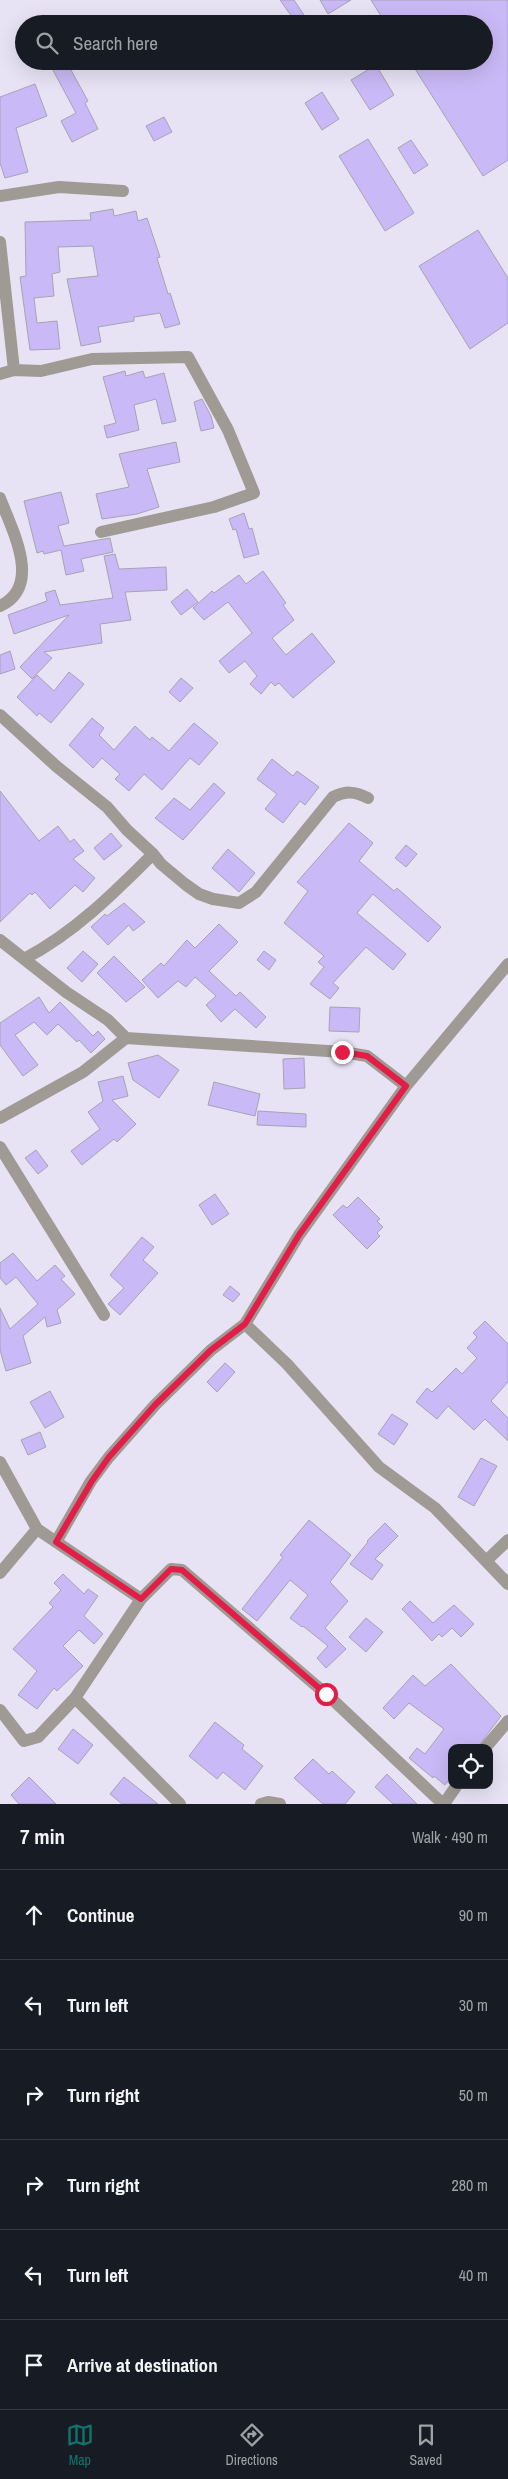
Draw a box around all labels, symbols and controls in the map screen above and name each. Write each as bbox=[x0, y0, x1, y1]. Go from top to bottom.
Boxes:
search box bbox=[15, 15, 493, 70]
icon: search bbox=[33, 29, 61, 57]
text: Search here bbox=[73, 30, 158, 56]
route end bbox=[331, 1041, 354, 1064]
route start bbox=[315, 1683, 338, 1706]
map controls bbox=[448, 1744, 493, 1789]
button: locate bbox=[448, 1744, 493, 1789]
text: 7 min bbox=[20, 1822, 65, 1851]
text: Walk · 490 m bbox=[412, 1826, 488, 1848]
icon: ahead bbox=[20, 1901, 48, 1929]
text: Continue bbox=[67, 1902, 135, 1928]
text: 90 m bbox=[459, 1904, 488, 1926]
icon: left bbox=[20, 1991, 48, 2019]
text: Turn left bbox=[67, 1992, 128, 2018]
text: 30 m bbox=[459, 1994, 488, 2016]
icon: right bbox=[20, 2081, 48, 2109]
text: Turn right bbox=[67, 2082, 139, 2108]
text: 50 m bbox=[459, 2084, 488, 2106]
icon: right bbox=[20, 2171, 48, 2199]
text: Turn right bbox=[67, 2172, 139, 2198]
text: 280 m bbox=[452, 2174, 488, 2196]
icon: left bbox=[20, 2261, 48, 2289]
text: Turn left bbox=[67, 2262, 128, 2288]
text: 40 m bbox=[459, 2264, 488, 2286]
icon: arrive bbox=[20, 2351, 48, 2379]
text: Arrive at destination bbox=[67, 2352, 218, 2378]
tab: Map bbox=[66, 2421, 94, 2469]
tab: Directions bbox=[226, 2421, 278, 2469]
tab: Saved bbox=[410, 2421, 442, 2469]

